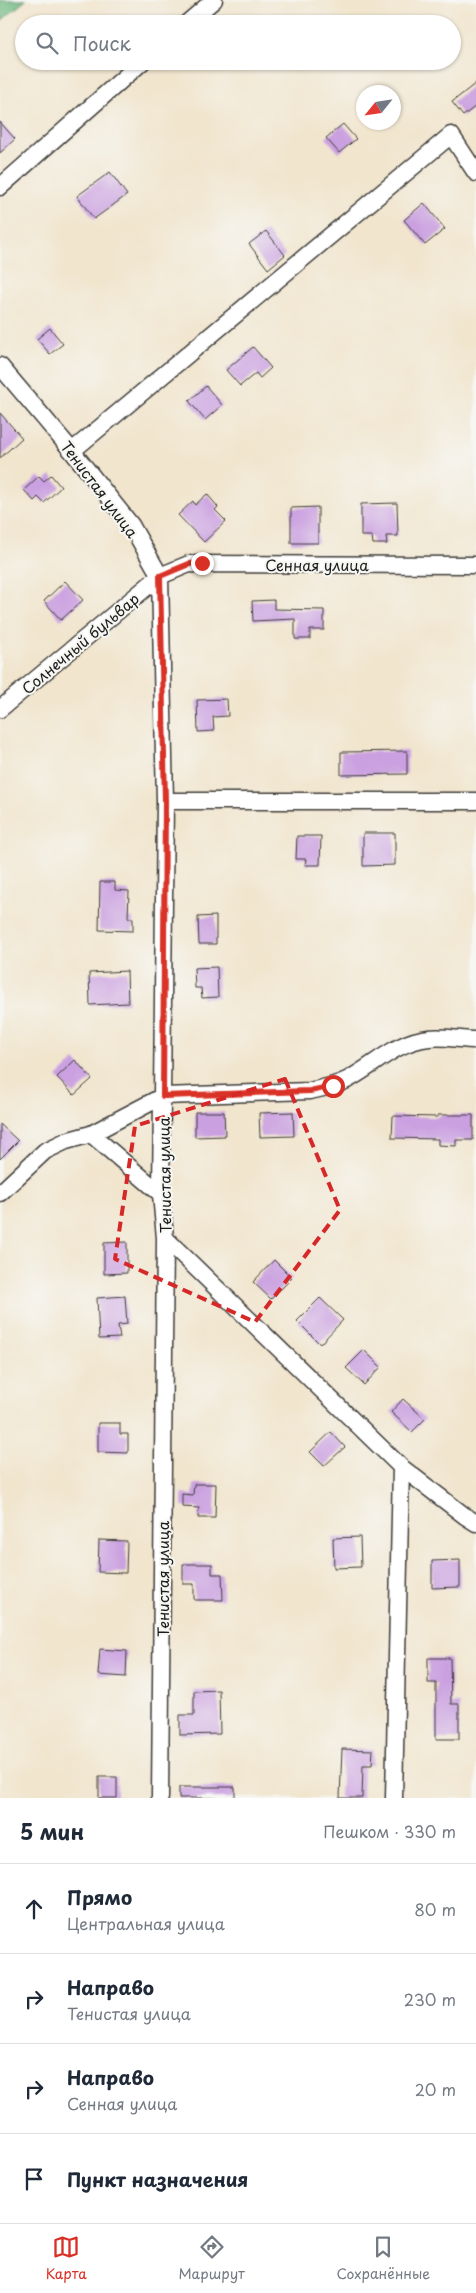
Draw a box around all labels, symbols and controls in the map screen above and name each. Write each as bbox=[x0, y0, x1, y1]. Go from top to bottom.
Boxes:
search box bbox=[15, 15, 461, 70]
icon: search bbox=[33, 29, 61, 57]
text: Поиск bbox=[73, 29, 131, 57]
north arrow bbox=[356, 85, 401, 130]
street label: Тенистая улица bbox=[56, 436, 144, 543]
route end bbox=[191, 552, 214, 575]
street label: Сенная улица bbox=[265, 553, 369, 576]
street label: Солнечный бульвар bbox=[16, 587, 144, 699]
route start bbox=[322, 1075, 345, 1098]
street label: Тенистая улица bbox=[151, 1116, 177, 1233]
street label: Тенистая улица bbox=[151, 1520, 174, 1637]
text: 5 мин bbox=[20, 1815, 84, 1847]
text: Пешком · 330 m bbox=[323, 1819, 456, 1843]
text: Прямо bbox=[67, 1883, 132, 1911]
icon: ahead bbox=[20, 1895, 48, 1923]
text: 80 m bbox=[414, 1897, 456, 1921]
text: Центральная улица bbox=[67, 1911, 225, 1935]
text: Направо bbox=[67, 1973, 154, 2001]
icon: right bbox=[20, 1985, 48, 2013]
text: 230 m bbox=[404, 1987, 456, 2011]
text: Тенистая улица bbox=[67, 2001, 191, 2025]
text: Направо bbox=[67, 2063, 154, 2091]
icon: right bbox=[20, 2075, 48, 2103]
text: 20 m bbox=[415, 2077, 456, 2101]
text: Сенная улица bbox=[67, 2091, 177, 2115]
icon: arrive bbox=[20, 2165, 48, 2193]
text: Пункт назначения bbox=[67, 2165, 248, 2193]
tab: Карта bbox=[46, 2233, 87, 2284]
tab: Маршрут bbox=[179, 2233, 245, 2284]
tab: Сохранённые bbox=[337, 2233, 430, 2284]

